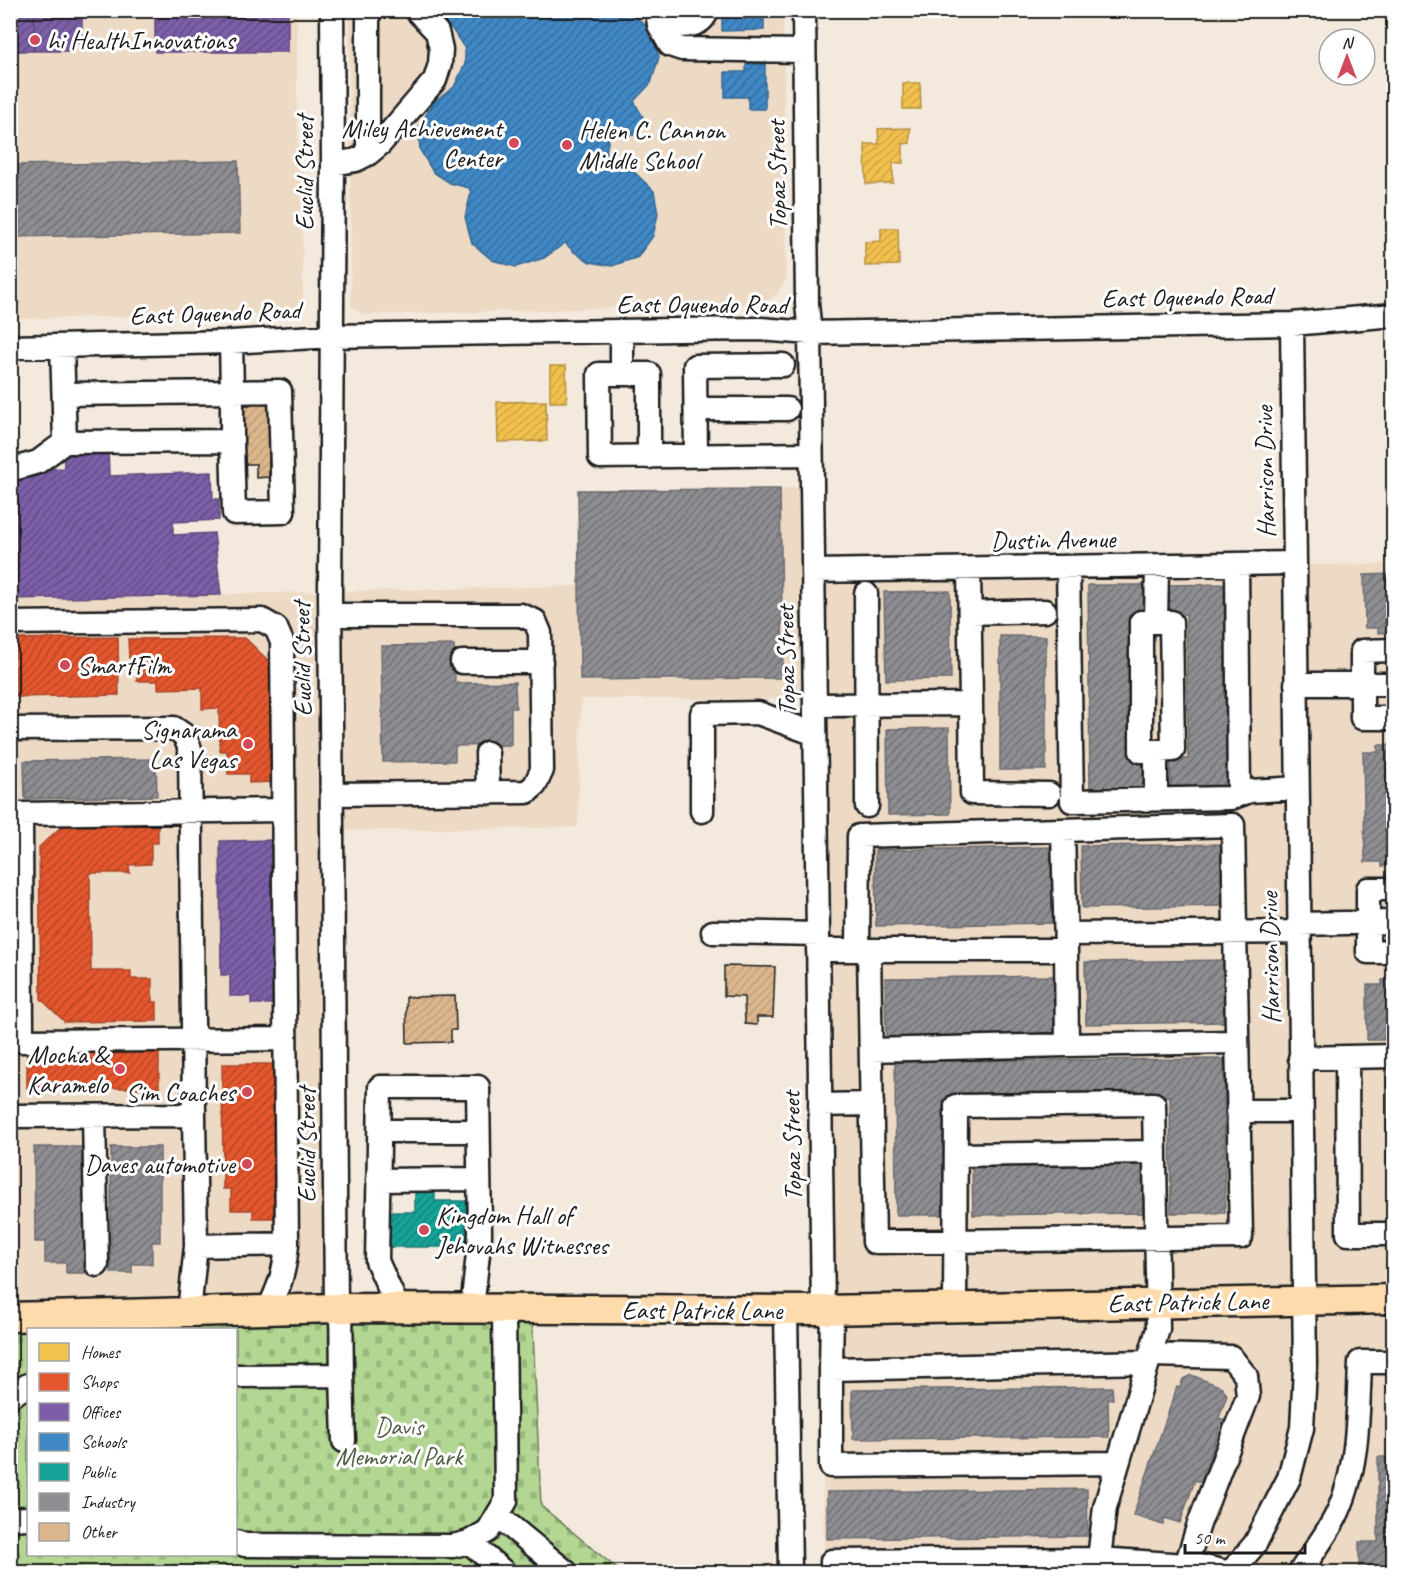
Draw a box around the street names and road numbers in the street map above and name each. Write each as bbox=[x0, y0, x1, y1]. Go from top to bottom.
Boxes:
street label: Euclid Street bbox=[288, 112, 321, 231]
street label: Topaz Street bbox=[760, 118, 794, 230]
street label: East Oquendo Road bbox=[1101, 279, 1276, 315]
street label: East Oquendo Road bbox=[617, 288, 791, 321]
street label: East Oquendo Road bbox=[129, 293, 305, 332]
street label: Harrison Drive bbox=[1247, 404, 1283, 538]
street label: Dustin Avenue bbox=[990, 522, 1117, 558]
street label: Euclid Street bbox=[284, 598, 320, 717]
street label: Topaz Street bbox=[769, 603, 803, 715]
street label: Harrison Drive bbox=[1252, 890, 1288, 1024]
street label: Euclid Street bbox=[290, 1084, 323, 1203]
street label: Topaz Street bbox=[775, 1089, 809, 1201]
street label: East Patrick Lane bbox=[1108, 1284, 1270, 1320]
street label: East Patrick Lane bbox=[622, 1294, 784, 1327]

